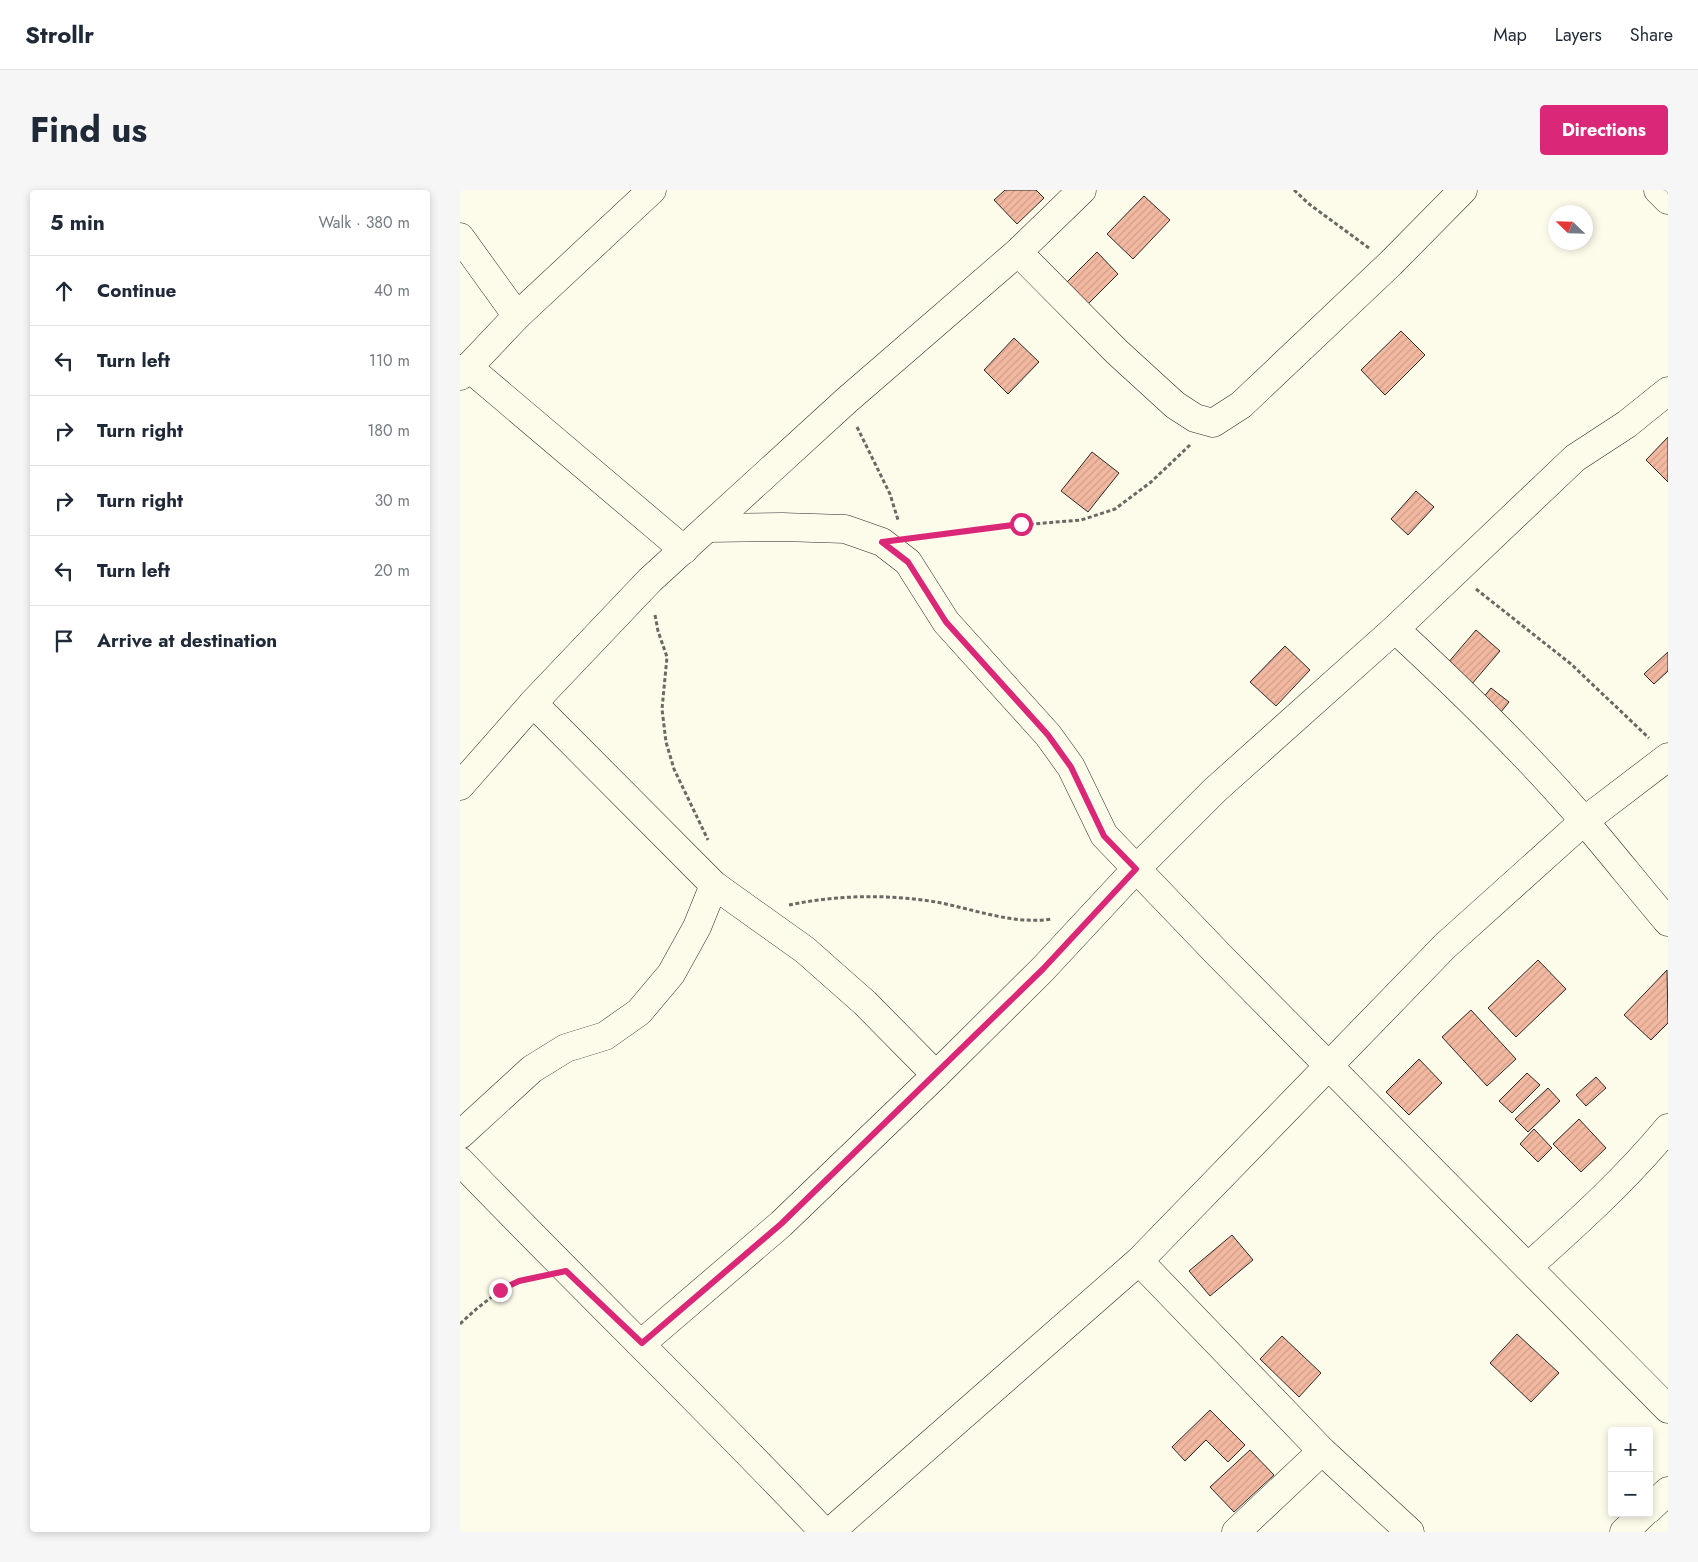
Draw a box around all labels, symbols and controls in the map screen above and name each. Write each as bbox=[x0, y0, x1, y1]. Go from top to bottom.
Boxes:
text: Strollr bbox=[25, 17, 94, 52]
text: Map bbox=[1493, 22, 1527, 48]
text: Layers bbox=[1555, 22, 1602, 48]
text: Share bbox=[1630, 22, 1673, 48]
text: Find us bbox=[30, 105, 147, 155]
button: Directions bbox=[1540, 105, 1668, 155]
north arrow bbox=[1548, 205, 1593, 250]
text: 5 min bbox=[50, 208, 105, 238]
text: Walk · 380 m bbox=[319, 211, 410, 234]
icon: ahead bbox=[50, 277, 78, 305]
text: Continue bbox=[97, 277, 176, 304]
text: 40 m bbox=[374, 279, 410, 302]
icon: left bbox=[50, 347, 78, 375]
text: Turn left bbox=[97, 347, 170, 374]
text: 110 m bbox=[369, 349, 410, 372]
icon: right bbox=[50, 417, 78, 445]
text: Turn right bbox=[97, 417, 183, 444]
text: 180 m bbox=[367, 419, 410, 442]
icon: right bbox=[50, 487, 78, 515]
text: Turn right bbox=[97, 487, 183, 514]
text: 30 m bbox=[374, 489, 410, 512]
route start bbox=[1010, 513, 1033, 536]
icon: left bbox=[50, 557, 78, 585]
text: Turn left bbox=[97, 557, 170, 584]
text: 20 m bbox=[374, 559, 410, 582]
icon: arrive bbox=[50, 627, 78, 655]
text: Arrive at destination bbox=[97, 627, 277, 654]
route end bbox=[489, 1279, 512, 1302]
map controls bbox=[1608, 1427, 1653, 1517]
button: + bbox=[1608, 1427, 1653, 1472]
button: − bbox=[1608, 1472, 1653, 1517]

